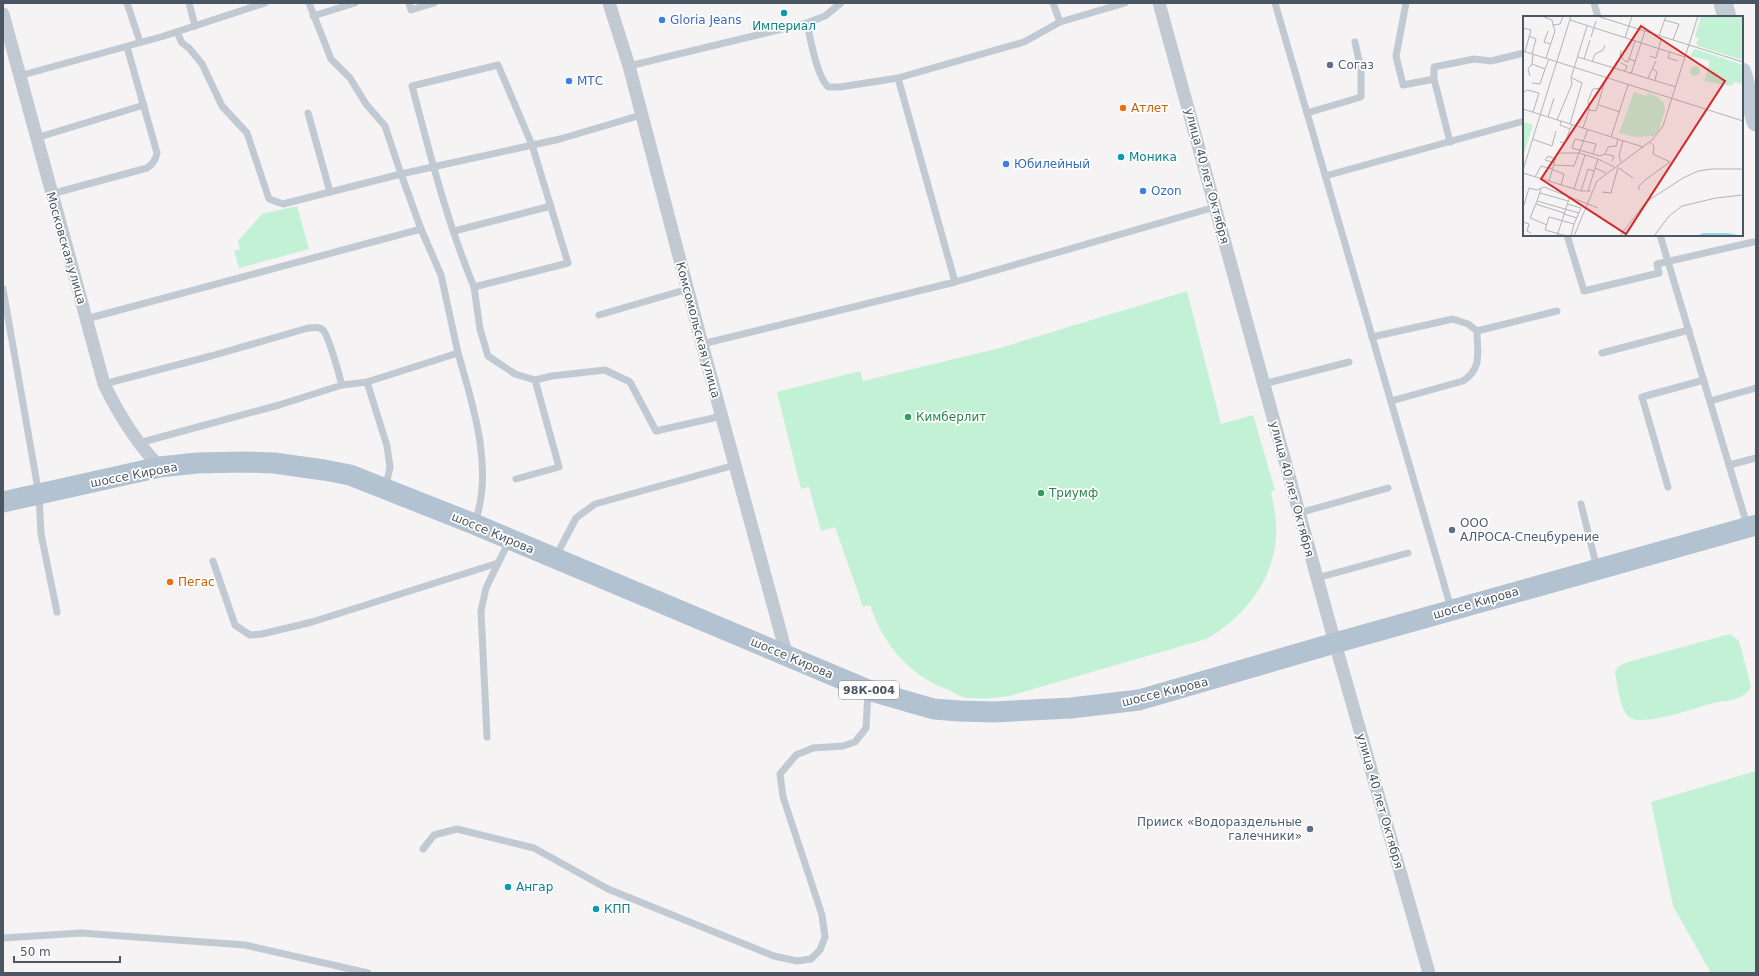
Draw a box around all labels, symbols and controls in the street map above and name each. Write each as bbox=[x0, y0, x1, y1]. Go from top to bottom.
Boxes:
marker: Империал bbox=[779, 8, 789, 18]
place label: Gloria Jeans bbox=[670, 13, 742, 27]
marker: Gloria Jeans bbox=[657, 15, 667, 25]
inset map bbox=[1523, 16, 1743, 236]
place label: Империал bbox=[752, 19, 816, 33]
place label: Согаз bbox=[1338, 58, 1374, 72]
marker: Согаз bbox=[1325, 60, 1335, 70]
place label: МТС bbox=[577, 74, 603, 88]
marker: МТС bbox=[564, 76, 574, 86]
place label: Атлет bbox=[1131, 101, 1168, 115]
marker: Атлет bbox=[1118, 103, 1128, 113]
street label: улица 40 лет Октября bbox=[1182, 107, 1232, 245]
place label: Моника bbox=[1129, 150, 1177, 164]
marker: Моника bbox=[1116, 152, 1126, 162]
place label: Юбилейный bbox=[1014, 157, 1090, 171]
marker: Юбилейный bbox=[1001, 159, 1011, 169]
place label: Ozon bbox=[1151, 184, 1182, 198]
marker: Ozon bbox=[1138, 186, 1148, 196]
street label: Московская улица bbox=[43, 190, 89, 306]
street label: Комсомольская улица bbox=[673, 260, 723, 400]
place label: Кимберлит bbox=[916, 410, 986, 424]
marker: Кимберлит bbox=[903, 412, 913, 422]
street label: улица 40 лет Октября bbox=[1267, 420, 1317, 558]
street label: шоссе Кирова bbox=[89, 460, 179, 490]
place label: Триумф bbox=[1048, 486, 1098, 500]
marker: Триумф bbox=[1036, 488, 1046, 498]
street label: шоссе Кирова bbox=[450, 509, 536, 557]
place label: ООО АЛРОСА-Спецбурение bbox=[1460, 516, 1599, 544]
marker: ООО АЛРОСА-Спецбурение bbox=[1447, 525, 1457, 535]
place label: Пегас bbox=[178, 575, 215, 589]
marker: Пегас bbox=[165, 577, 175, 587]
street label: шоссе Кирова bbox=[1432, 584, 1520, 622]
street label: шоссе Кирова bbox=[749, 634, 835, 682]
street label: шоссе Кирова bbox=[1120, 675, 1210, 709]
road number: 98К-004 bbox=[839, 681, 899, 699]
street label: улица 40 лет Октября bbox=[1354, 732, 1406, 870]
place label: Прииск «Водораздельные галечники» bbox=[1137, 815, 1302, 843]
marker: Прииск «Водораздельные галечники» bbox=[1305, 824, 1315, 834]
place label: Ангар bbox=[516, 880, 553, 894]
marker: Ангар bbox=[503, 882, 513, 892]
place label: КПП bbox=[604, 902, 631, 916]
marker: КПП bbox=[591, 904, 601, 914]
scale bar bbox=[14, 938, 120, 964]
text: 50 m bbox=[20, 945, 51, 959]

